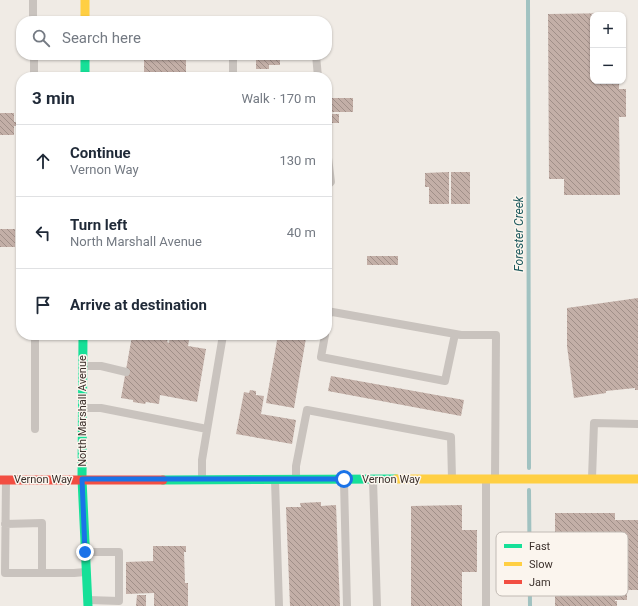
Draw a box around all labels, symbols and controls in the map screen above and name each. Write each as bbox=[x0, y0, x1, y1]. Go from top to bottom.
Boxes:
map controls bbox=[590, 12, 626, 84]
button: + bbox=[590, 12, 626, 48]
search box bbox=[16, 16, 332, 60]
icon: search bbox=[30, 27, 52, 49]
text: Search here bbox=[62, 29, 141, 47]
button: − bbox=[590, 48, 626, 84]
text: 3 min bbox=[32, 88, 75, 108]
text: Walk · 170 m bbox=[241, 91, 316, 106]
text: Continue bbox=[70, 144, 131, 162]
icon: ahead bbox=[32, 150, 54, 172]
text: 130 m bbox=[279, 153, 316, 168]
text: Vernon Way bbox=[70, 162, 139, 177]
water label: Forester Creek bbox=[512, 195, 526, 272]
text: Turn left bbox=[70, 216, 127, 234]
icon: left bbox=[32, 222, 54, 244]
text: 40 m bbox=[287, 225, 316, 240]
text: North Marshall Avenue bbox=[70, 234, 202, 249]
icon: arrive bbox=[32, 294, 54, 316]
text: Arrive at destination bbox=[70, 296, 207, 314]
street label: North Marshall Avenue bbox=[76, 355, 89, 467]
route start bbox=[335, 470, 353, 488]
street label: Vernon Way bbox=[14, 473, 73, 486]
street label: Vernon Way bbox=[362, 473, 421, 486]
legend bbox=[496, 532, 628, 596]
text: Fast bbox=[529, 540, 551, 553]
route end bbox=[76, 543, 94, 561]
text: Slow bbox=[529, 558, 553, 571]
text: Jam bbox=[529, 576, 551, 589]

